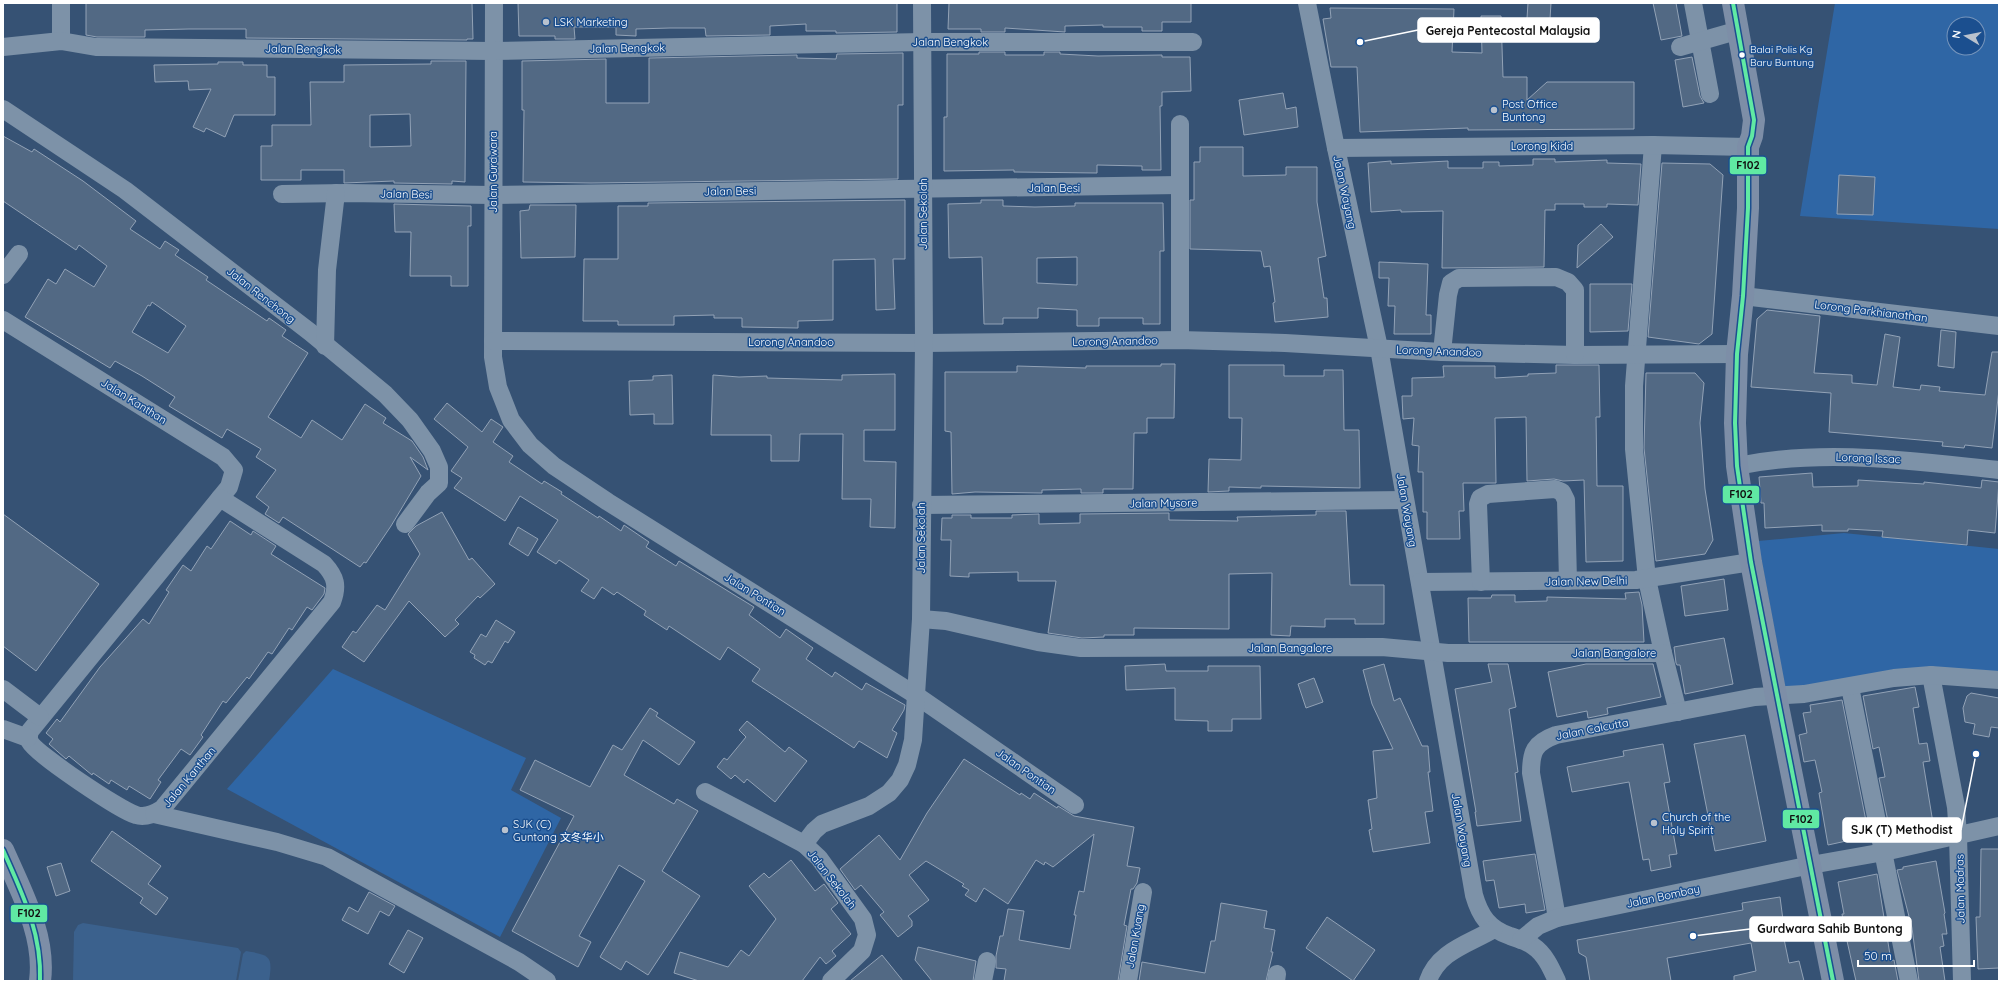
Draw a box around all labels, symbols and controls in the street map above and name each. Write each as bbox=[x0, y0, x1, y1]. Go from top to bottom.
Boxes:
place label: LSK Marketing bbox=[554, 15, 628, 29]
north arrow bbox=[1946, 16, 1986, 56]
marker: LSK Marketing bbox=[541, 17, 551, 27]
callout: Gereja Pentecostal Malaysia bbox=[1418, 18, 1599, 42]
text: Gereja Pentecostal Malaysia bbox=[1426, 23, 1590, 38]
text: N bbox=[1949, 29, 1964, 39]
street label: Jalan Bengkok bbox=[912, 35, 988, 49]
street label: Jalan Bengkok bbox=[589, 40, 665, 56]
street label: Jalan Bengkok bbox=[265, 41, 341, 57]
place label: Balai Polis Kg Baru Buntung bbox=[1750, 43, 1814, 69]
marker: Balai Polis Kg Baru Buntung bbox=[1737, 50, 1747, 60]
place label: Post Office Buntong bbox=[1502, 97, 1558, 124]
marker: Post Office Buntong bbox=[1489, 105, 1499, 115]
street label: Jalan Gurdwara bbox=[486, 131, 500, 213]
street label: Lorong Kidd bbox=[1511, 139, 1573, 153]
street label: Jalan Wayang bbox=[1330, 154, 1360, 230]
line badge: F102 bbox=[1729, 156, 1767, 175]
text: F102 bbox=[1736, 158, 1760, 172]
street label: Jalan Sekolah bbox=[916, 178, 930, 250]
street label: Jalan Besi bbox=[1028, 181, 1080, 195]
street label: Jalan Besi bbox=[704, 184, 756, 198]
street label: Jalan Besi bbox=[380, 187, 432, 201]
street label: Jalan Renchong bbox=[224, 264, 298, 326]
street label: Lorong Parkhianathan bbox=[1814, 297, 1928, 325]
street label: Lorong Anandoo bbox=[1072, 333, 1158, 349]
street label: Lorong Anandoo bbox=[748, 335, 834, 349]
street label: Lorong Anandoo bbox=[1396, 343, 1482, 360]
street label: Jalan Kanthan bbox=[99, 375, 169, 427]
street label: Lorong Issac bbox=[1835, 450, 1901, 466]
street label: Jalan Wayang bbox=[1394, 472, 1420, 548]
line badge: F102 bbox=[1722, 485, 1760, 504]
text: F102 bbox=[1729, 487, 1753, 501]
street label: Jalan Mysore bbox=[1129, 495, 1197, 511]
street label: Jalan Sekolah bbox=[914, 502, 928, 574]
street label: Jalan Pontian bbox=[722, 569, 788, 619]
street label: Jalan New Delhi bbox=[1545, 573, 1627, 589]
street label: Jalan Bangalore bbox=[1248, 641, 1332, 655]
street label: Jalan Bangalore bbox=[1572, 646, 1656, 660]
street label: Jalan Calcutta bbox=[1554, 715, 1630, 743]
street label: Jalan Kanthan bbox=[160, 744, 218, 810]
street label: Jalan Pontian bbox=[993, 745, 1059, 797]
street label: Jalan Wayang bbox=[1449, 792, 1475, 868]
line badge: F102 bbox=[1782, 809, 1820, 829]
place label: Church of the Holy Spirit bbox=[1662, 810, 1730, 837]
text: F102 bbox=[1789, 812, 1813, 826]
place label: SJK (C) Guntong 文冬华小 bbox=[513, 817, 604, 844]
marker: Church of the Holy Spirit bbox=[1649, 818, 1659, 828]
callout: SJK (T) Methodist bbox=[1843, 818, 1961, 842]
text: SJK (T) Methodist bbox=[1851, 822, 1953, 837]
marker: SJK (C) Guntong 文冬华小 bbox=[500, 825, 510, 835]
street label: Jalan Sekolah bbox=[804, 846, 860, 912]
street label: Jalan Madras bbox=[1952, 854, 1968, 924]
street label: Jalan Bombay bbox=[1625, 881, 1701, 911]
street label: Jalan Kuang bbox=[1122, 903, 1148, 969]
line badge: F102 bbox=[10, 904, 48, 923]
text: F102 bbox=[17, 906, 41, 920]
callout: Gurdwara Sahib Buntong bbox=[1750, 917, 1911, 941]
text: Gurdwara Sahib Buntong bbox=[1757, 921, 1903, 936]
scale bar bbox=[1858, 942, 1974, 968]
text: 50 m bbox=[1864, 948, 1892, 963]

